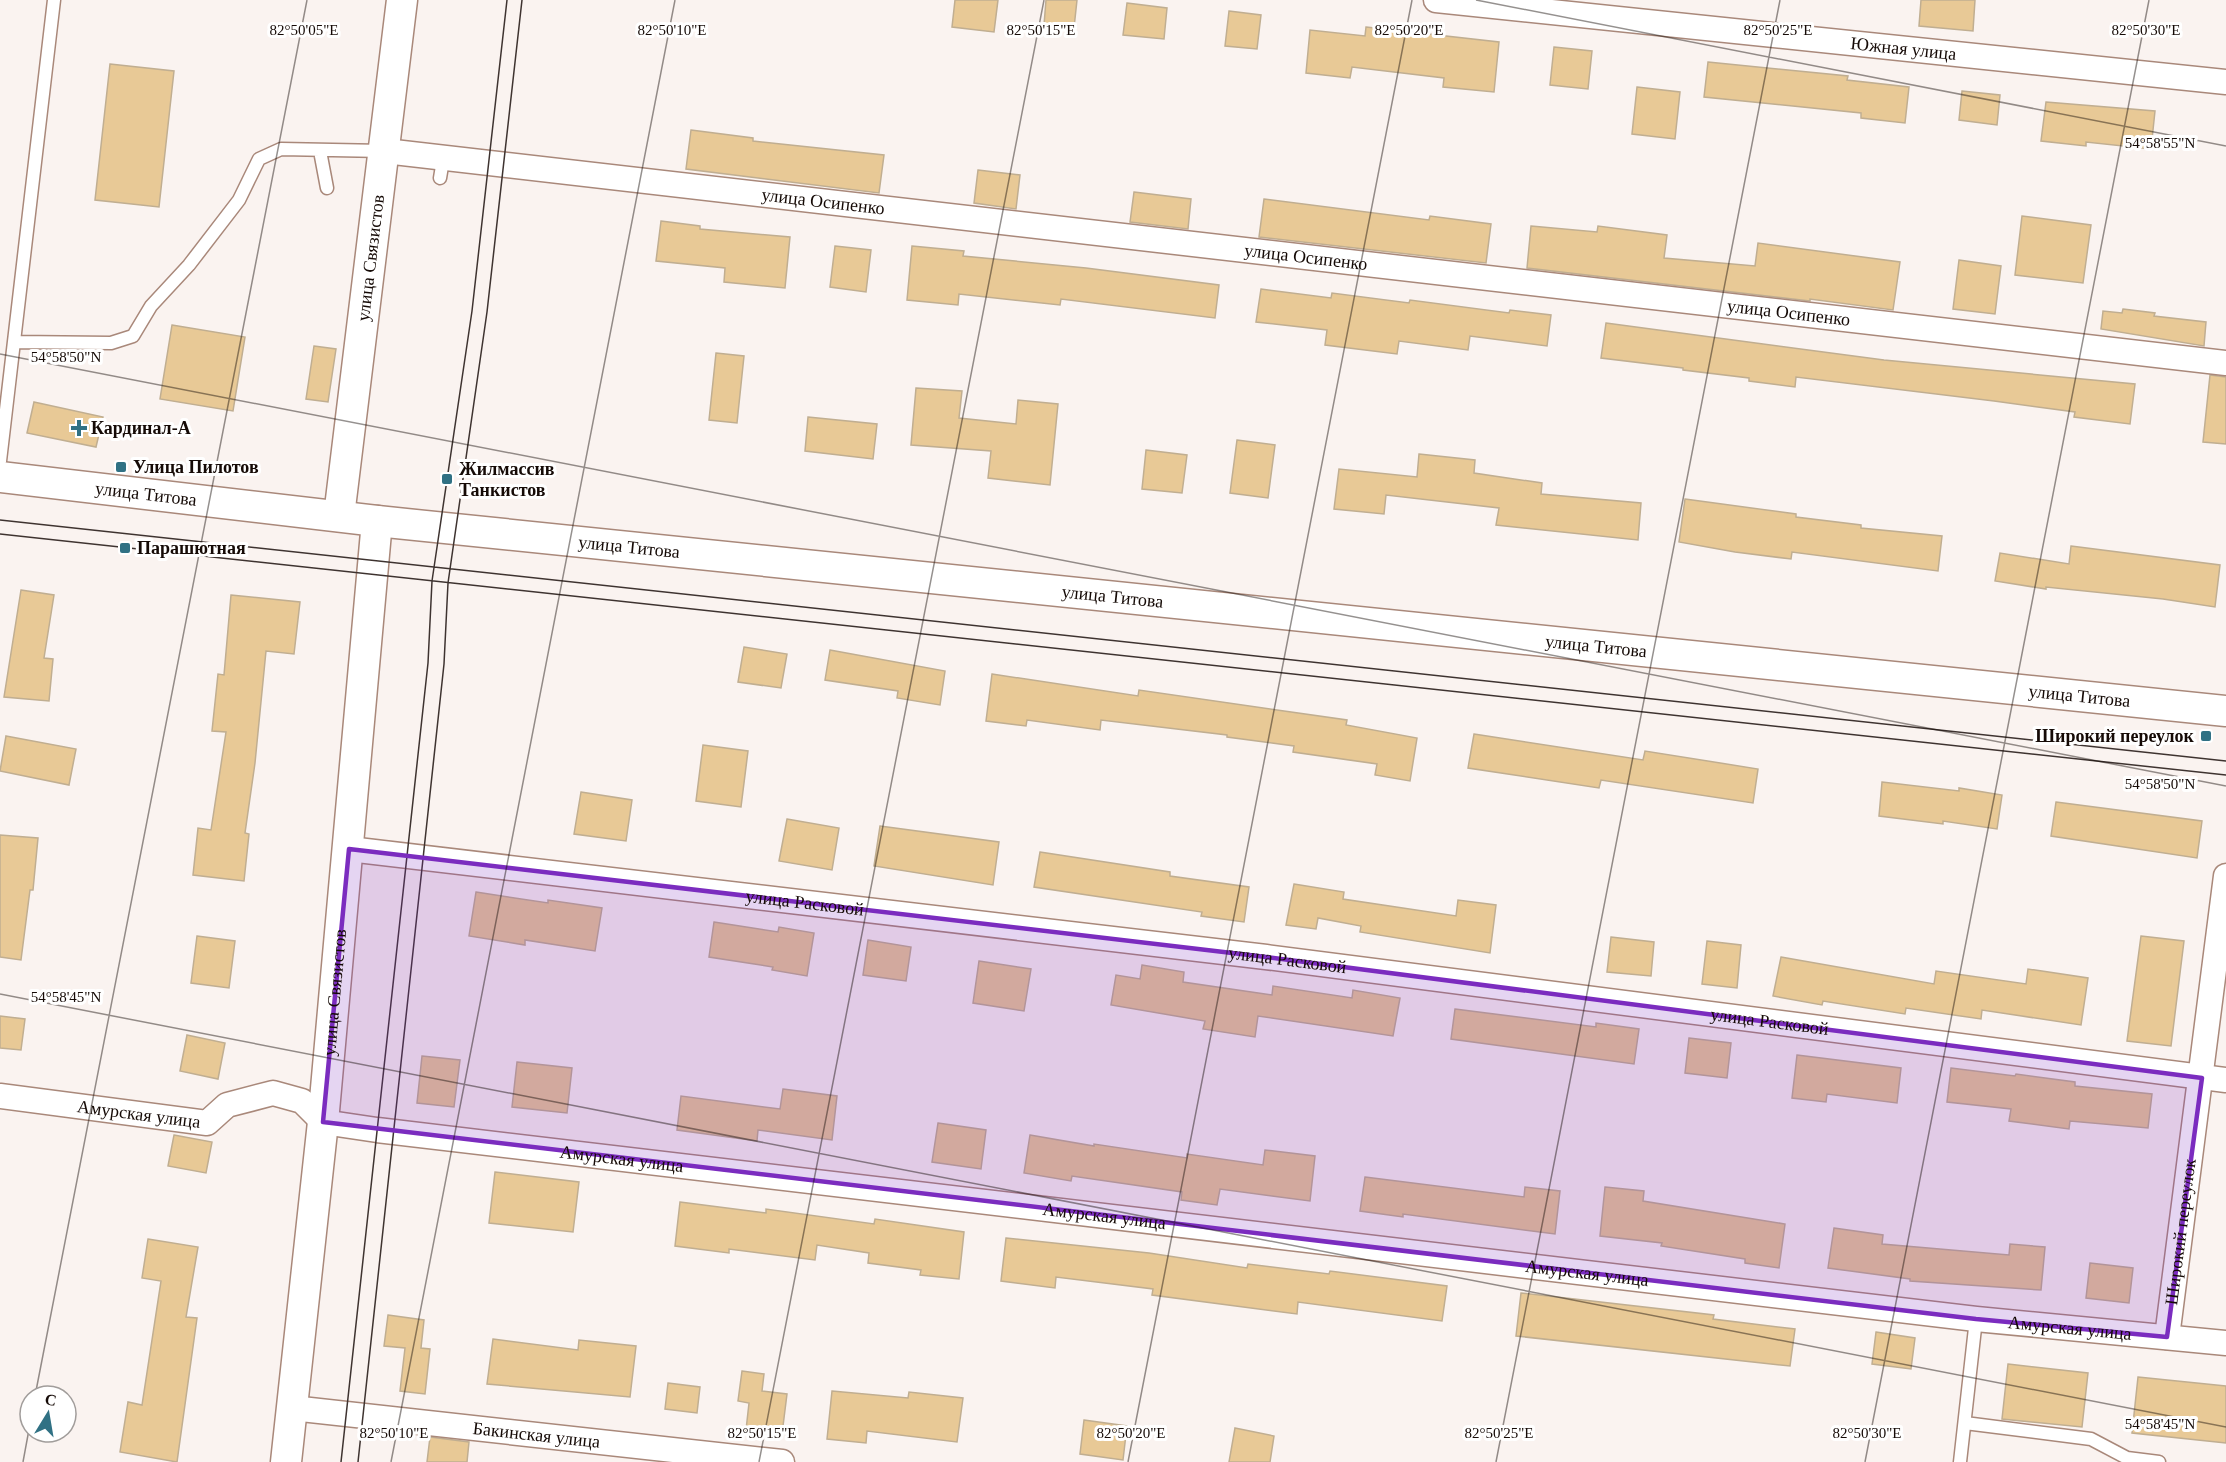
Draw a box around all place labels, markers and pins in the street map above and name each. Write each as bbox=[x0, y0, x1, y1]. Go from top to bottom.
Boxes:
place label: Кардинал-А bbox=[91, 418, 191, 438]
marker: Кардинал-А bbox=[72, 421, 86, 435]
place label: Улица Пилотов bbox=[133, 457, 259, 477]
place label: Жилмассив Танкистов bbox=[459, 459, 555, 500]
marker: Улица Пилотов bbox=[114, 460, 128, 474]
marker: Жилмассив Танкистов bbox=[440, 472, 454, 486]
place label: Парашютная bbox=[137, 538, 246, 558]
marker: Парашютная bbox=[118, 541, 132, 555]
place label: Широкий переулок bbox=[2035, 726, 2195, 746]
marker: Широкий переулок bbox=[2199, 729, 2213, 743]

